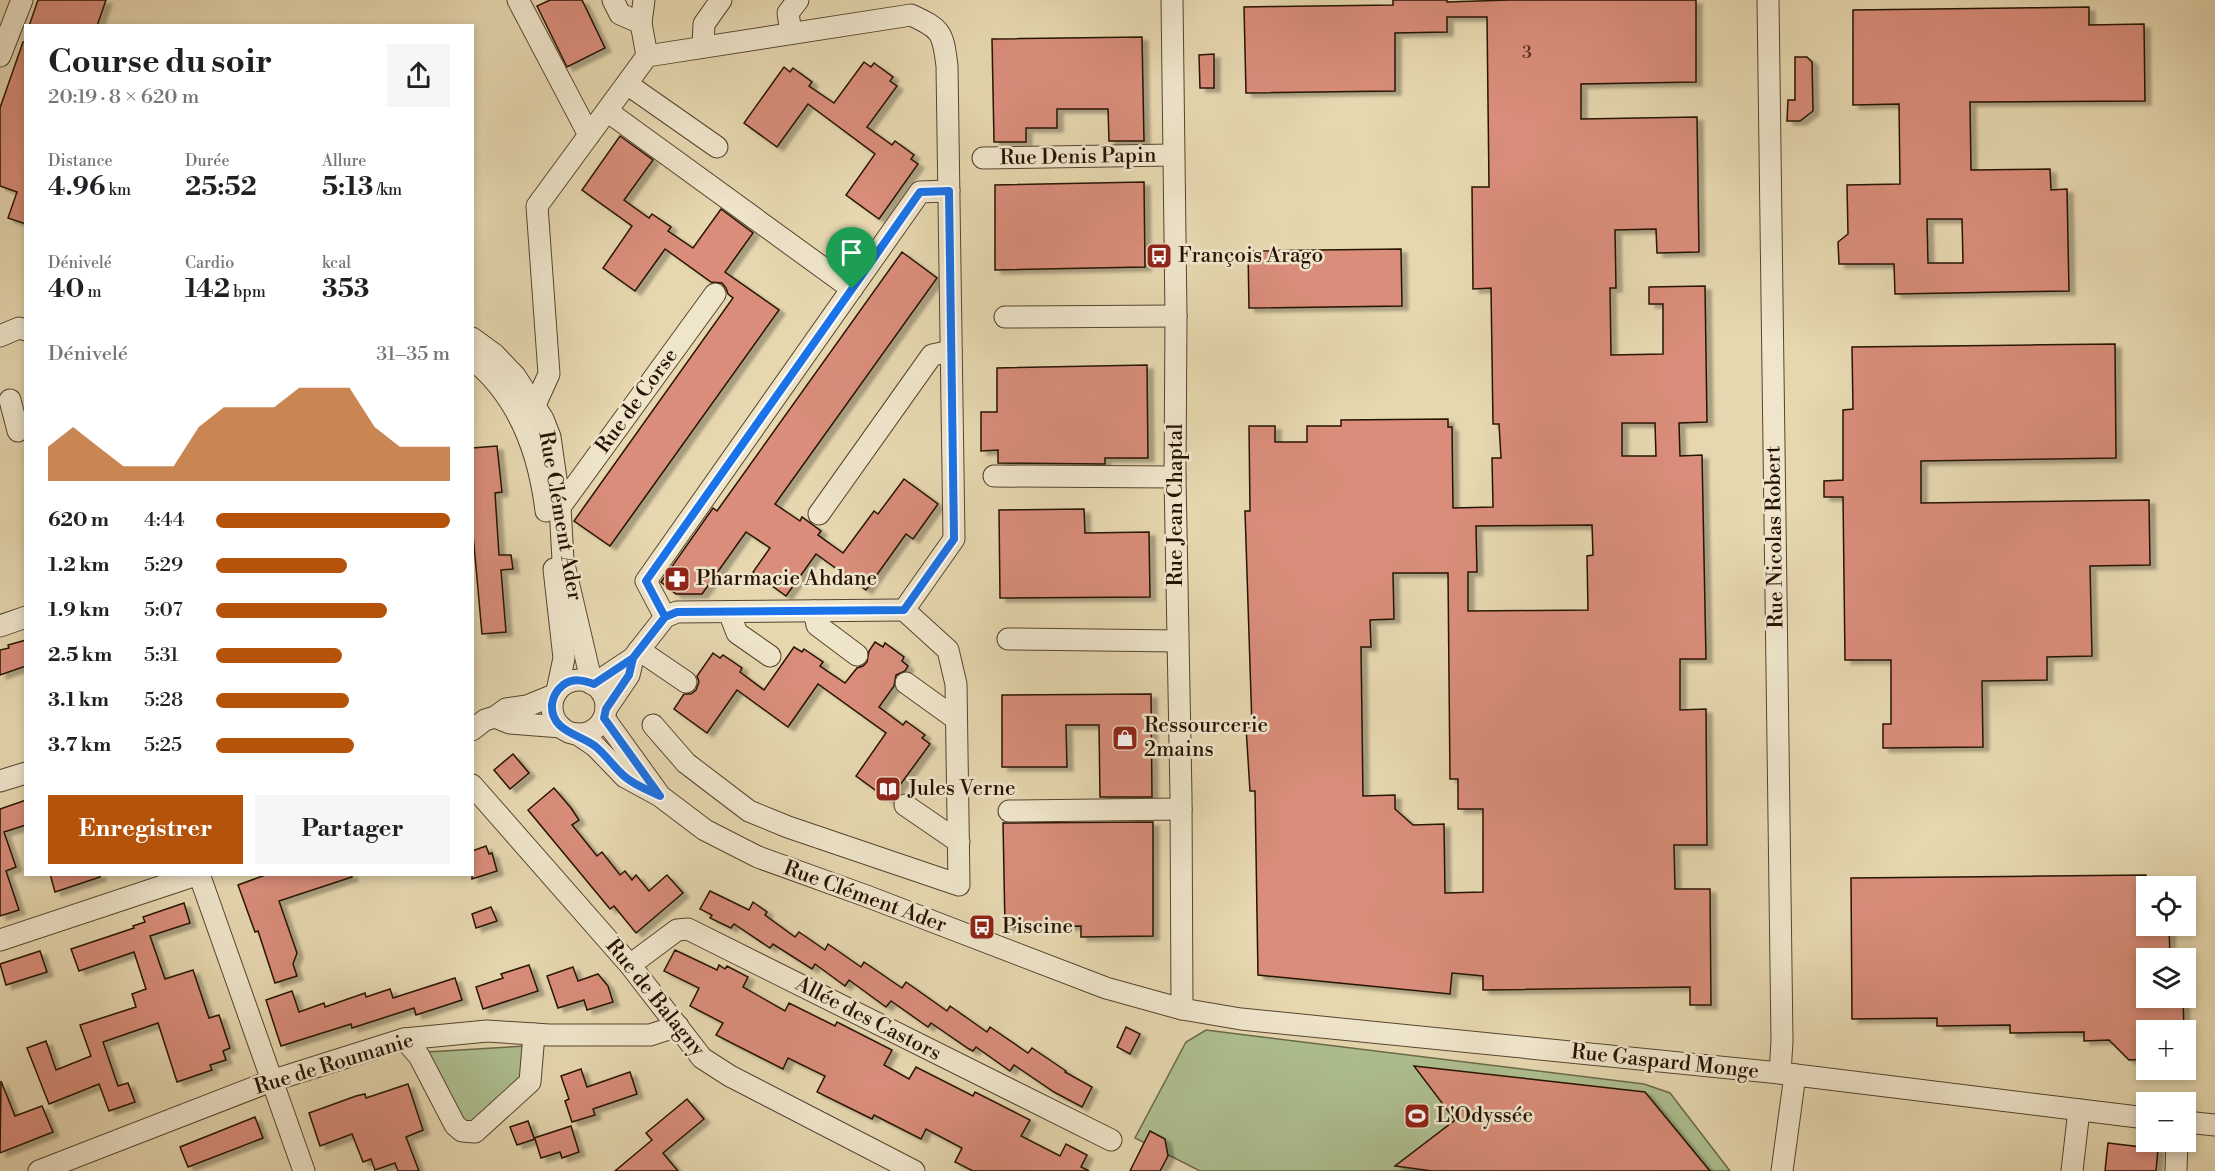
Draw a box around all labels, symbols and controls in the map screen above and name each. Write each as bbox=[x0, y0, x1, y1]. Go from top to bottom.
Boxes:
house number: 3 bbox=[1522, 41, 1532, 64]
text: Course du soir bbox=[48, 42, 272, 83]
button: share bbox=[387, 44, 450, 107]
text: 20:19 · 8 × 620 m bbox=[48, 85, 199, 110]
street label: Rue Denis Papin bbox=[999, 143, 1157, 171]
text: Distance bbox=[48, 151, 113, 171]
text: Durée bbox=[185, 151, 230, 171]
text: Allure bbox=[322, 151, 366, 171]
text: 4.96 bbox=[48, 171, 105, 203]
text: 25:52 bbox=[185, 171, 257, 203]
text: 5:13 bbox=[322, 171, 373, 203]
text: km bbox=[105, 180, 131, 200]
text: /km bbox=[373, 180, 402, 200]
pin bbox=[826, 227, 877, 289]
icon: arrive bbox=[835, 236, 868, 269]
bus stop icon: François Arago bbox=[1144, 241, 1174, 271]
place label: François Arago bbox=[1178, 243, 1323, 269]
text: Dénivelé bbox=[48, 253, 112, 273]
text: Cardio bbox=[185, 253, 234, 273]
text: kcal bbox=[322, 253, 351, 273]
text: 40 bbox=[48, 273, 84, 305]
text: 142 bbox=[185, 273, 230, 305]
text: 353 bbox=[322, 273, 369, 305]
text: m bbox=[84, 282, 102, 302]
text: bpm bbox=[230, 282, 266, 302]
text: Dénivelé bbox=[48, 342, 128, 367]
text: 31–35 m bbox=[376, 342, 450, 367]
street label: Rue de Corse bbox=[590, 343, 684, 459]
street label: Rue Jean Chaptal bbox=[1163, 424, 1189, 586]
street label: Rue Clément Ader bbox=[532, 429, 588, 603]
street label: Rue Nicolas Robert bbox=[1760, 445, 1790, 628]
text: 620 m bbox=[48, 508, 109, 533]
text: 4:44 bbox=[144, 508, 185, 533]
text: 1.2 km bbox=[48, 553, 110, 578]
text: 5:29 bbox=[144, 553, 183, 578]
pharmacy icon: Pharmacie Ahdane bbox=[662, 564, 692, 594]
place label: Pharmacie Ahdane bbox=[696, 566, 877, 592]
text: 1.9 km bbox=[48, 598, 110, 623]
text: 5:07 bbox=[144, 598, 183, 623]
text: 2.5 km bbox=[48, 643, 112, 668]
text: 5:31 bbox=[144, 643, 179, 668]
text: 3.1 km bbox=[48, 688, 109, 713]
text: 5:28 bbox=[144, 688, 183, 713]
place label: Ressourcerie 2mains bbox=[1144, 713, 1268, 763]
shop icon: Ressourcerie 2mains bbox=[1110, 723, 1140, 753]
text: 3.7 km bbox=[48, 733, 111, 758]
text: 5:25 bbox=[144, 733, 182, 758]
library icon: Jules Verne bbox=[873, 774, 903, 804]
place label: Jules Verne bbox=[907, 776, 1016, 802]
button: Enregistrer bbox=[48, 795, 243, 864]
button: Partager bbox=[255, 795, 450, 864]
street label: Rue Clément Ader bbox=[780, 855, 950, 939]
map controls bbox=[2136, 876, 2196, 1152]
button: locate bbox=[2136, 876, 2196, 936]
bus stop icon: Piscine bbox=[967, 912, 997, 942]
place label: Piscine bbox=[1002, 914, 1073, 940]
street label: Rue de Balagny bbox=[600, 934, 711, 1063]
button: layers bbox=[2136, 948, 2196, 1008]
street label: Allée des Castors bbox=[790, 971, 945, 1067]
button: + bbox=[2136, 1020, 2196, 1080]
street label: Rue de Roumanie bbox=[251, 1027, 417, 1101]
street label: Rue Gaspard Monge bbox=[1570, 1039, 1760, 1085]
button: − bbox=[2136, 1092, 2196, 1152]
sports icon: L'Odyssée bbox=[1402, 1101, 1432, 1131]
place label: L'Odyssée bbox=[1436, 1103, 1533, 1129]

